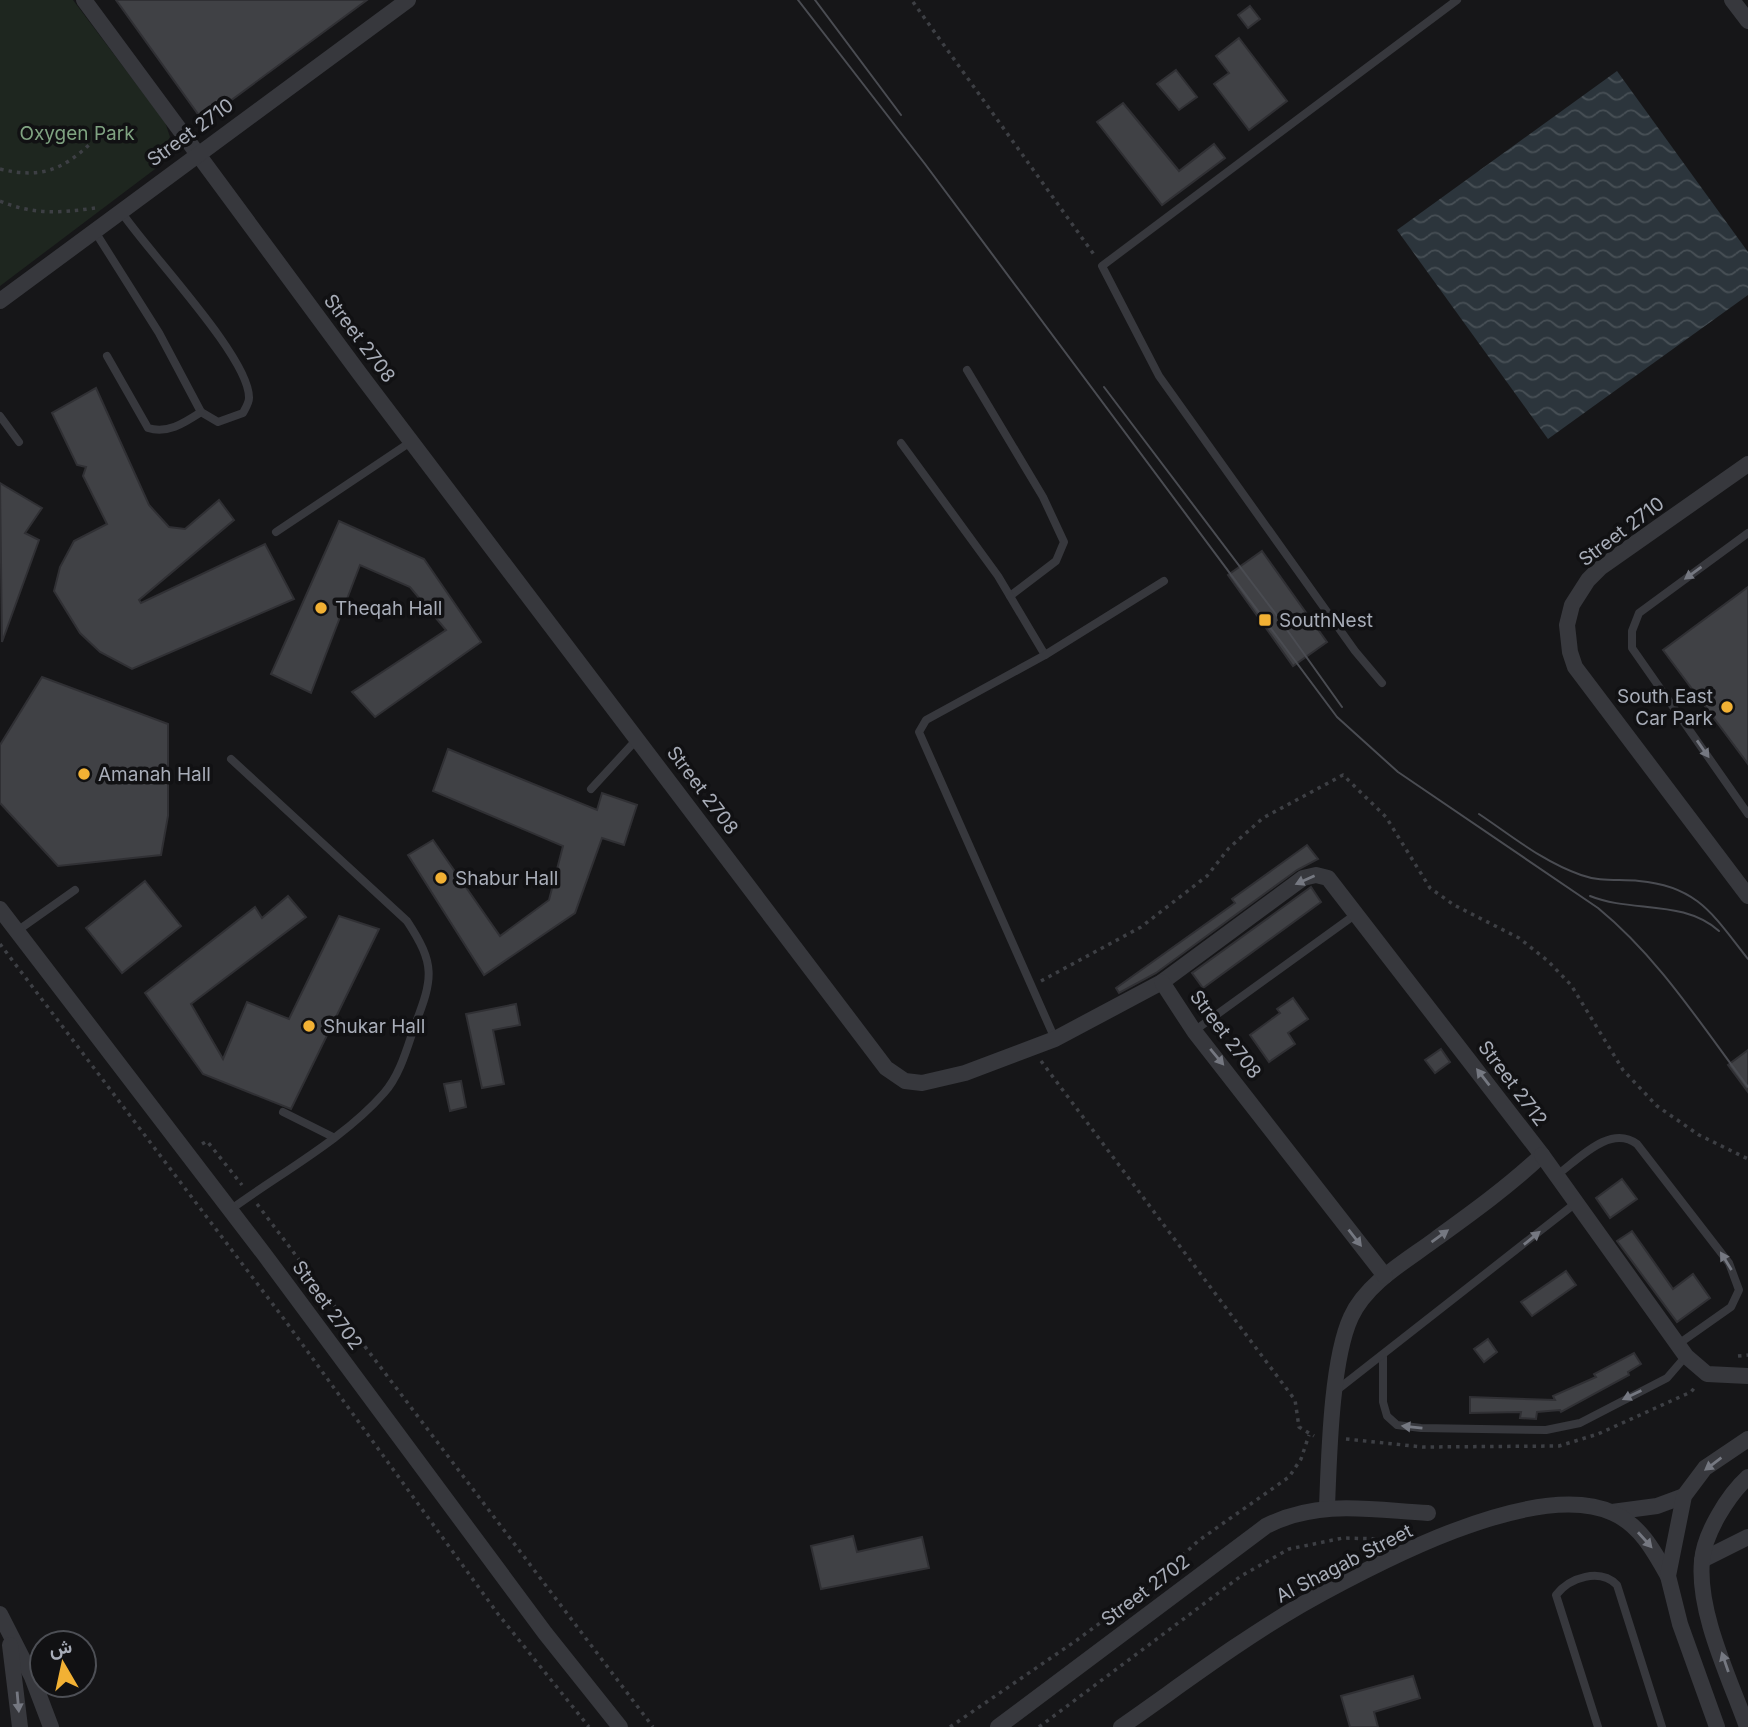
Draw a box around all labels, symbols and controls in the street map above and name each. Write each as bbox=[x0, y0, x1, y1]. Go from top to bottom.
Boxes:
street label: Street 2710 bbox=[143, 93, 238, 171]
park label: Oxygen Park bbox=[19, 122, 135, 145]
street label: Street 2708 bbox=[319, 290, 400, 387]
street label: Street 2710 bbox=[1574, 492, 1669, 571]
one-way arrow bbox=[1684, 566, 1702, 580]
place label: Theqah Hall bbox=[335, 597, 442, 620]
marker: Theqah Hall bbox=[313, 600, 329, 616]
place label: SouthNest bbox=[1279, 609, 1373, 632]
marker: SouthNest bbox=[1257, 612, 1273, 628]
place label: South East Car Park bbox=[1617, 685, 1714, 730]
marker: South East Car Park bbox=[1719, 699, 1735, 715]
one-way arrow bbox=[1696, 740, 1709, 759]
street label: Street 2708 bbox=[662, 742, 743, 839]
place label: Amanah Hall bbox=[98, 763, 211, 786]
marker: Amanah Hall bbox=[76, 766, 92, 782]
place label: Shabur Hall bbox=[455, 867, 558, 890]
marker: Shabur Hall bbox=[433, 870, 449, 886]
one-way arrow bbox=[1294, 874, 1315, 885]
street label: Street 2708 bbox=[1185, 986, 1266, 1083]
place label: Shukar Hall bbox=[323, 1015, 425, 1038]
marker: Shukar Hall bbox=[301, 1018, 317, 1034]
street label: Street 2712 bbox=[1473, 1036, 1552, 1130]
one-way arrow bbox=[1209, 1049, 1224, 1066]
one-way arrow bbox=[1475, 1068, 1490, 1086]
one-way arrow bbox=[1348, 1228, 1363, 1246]
one-way arrow bbox=[1431, 1228, 1449, 1243]
one-way arrow bbox=[1524, 1231, 1541, 1246]
one-way arrow bbox=[1719, 1251, 1732, 1271]
street label: Street 2702 bbox=[288, 1256, 368, 1354]
one-way arrow bbox=[1622, 1389, 1642, 1401]
one-way arrow bbox=[1401, 1421, 1423, 1432]
one-way arrow bbox=[1703, 1457, 1722, 1471]
street label: Al Shagab Street bbox=[1272, 1519, 1416, 1608]
one-way arrow bbox=[1637, 1531, 1653, 1549]
street label: Street 2702 bbox=[1097, 1550, 1194, 1631]
north arrow bbox=[28, 1629, 98, 1699]
text: ش bbox=[47, 1635, 74, 1661]
one-way arrow bbox=[1719, 1652, 1730, 1673]
one-way arrow bbox=[13, 1691, 24, 1713]

